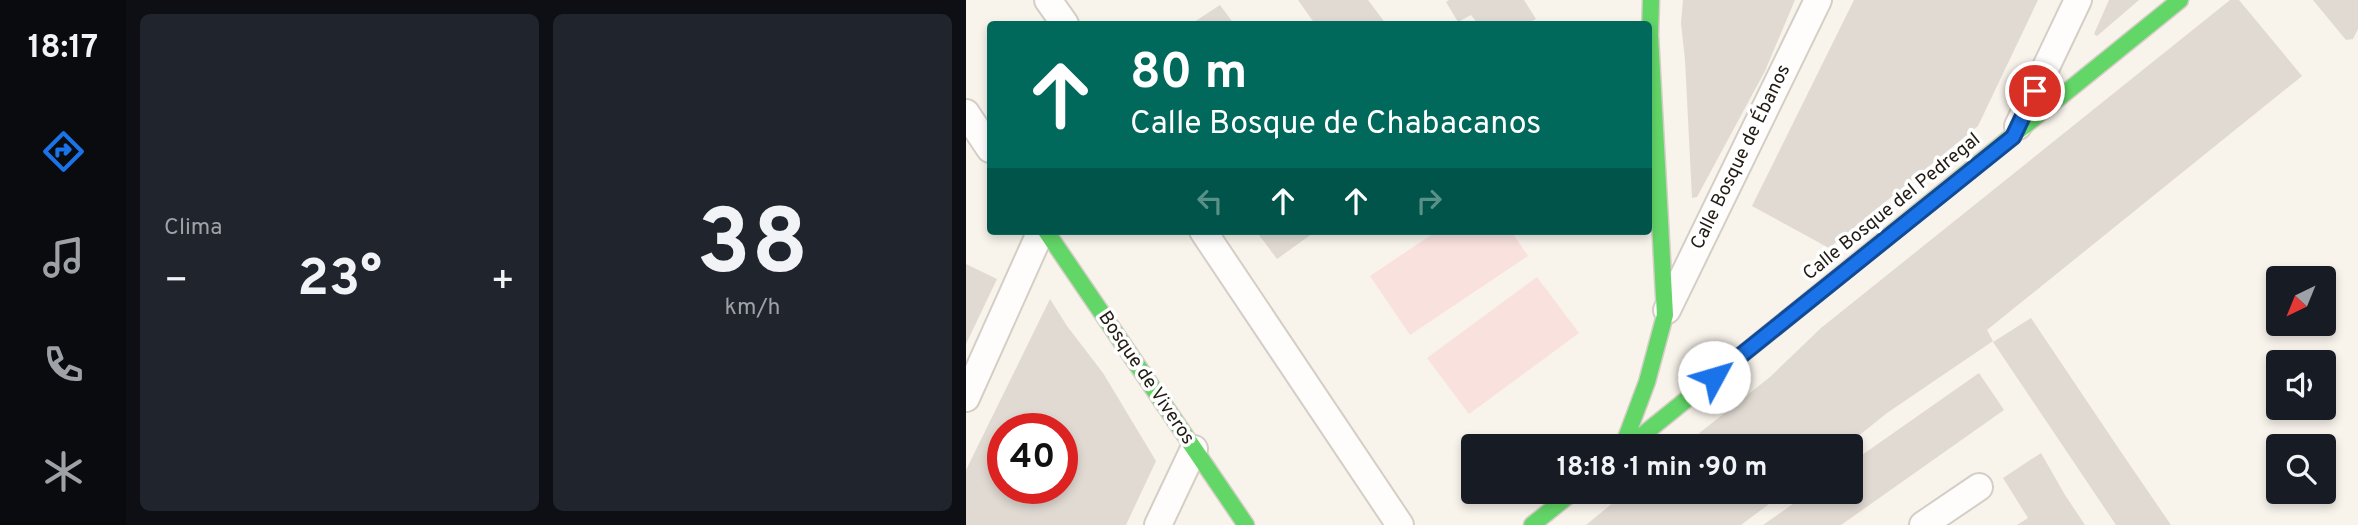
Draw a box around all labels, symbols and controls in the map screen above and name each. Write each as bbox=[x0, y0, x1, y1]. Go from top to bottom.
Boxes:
text: 18:17 bbox=[28, 29, 98, 69]
text: 80 m bbox=[1130, 44, 1247, 106]
icon: ahead bbox=[1015, 49, 1106, 140]
street label: Calle Bosque de Ébanos bbox=[1685, 60, 1796, 253]
pin bbox=[2005, 61, 2065, 121]
icon: arrive bbox=[2016, 72, 2054, 110]
text: Calle Bosque de Chabacanos bbox=[1130, 105, 1541, 145]
icon: directions bbox=[39, 127, 88, 176]
street label: Calle Bosque del Pedregal bbox=[1798, 128, 1986, 286]
icon: left bbox=[1191, 182, 1229, 220]
icon: ahead bbox=[1264, 182, 1302, 220]
icon: ahead bbox=[1337, 182, 1375, 220]
icon: right bbox=[1410, 182, 1448, 220]
text: 38 bbox=[697, 191, 808, 306]
text: Clima bbox=[164, 214, 222, 243]
icon: music bbox=[39, 233, 88, 282]
text: 23° bbox=[297, 248, 382, 314]
text: − bbox=[164, 258, 189, 307]
text: + bbox=[490, 258, 515, 307]
north arrow bbox=[2266, 266, 2336, 336]
map controls bbox=[2266, 266, 2336, 504]
text: km/h bbox=[725, 294, 780, 323]
street label: Bosque de Viveros bbox=[1092, 307, 1200, 449]
icon: phone bbox=[39, 340, 88, 389]
position arrow bbox=[1677, 340, 1751, 414]
button: sound bbox=[2266, 350, 2336, 420]
speed limit sign: 40 bbox=[987, 413, 1078, 504]
button: search bbox=[2266, 434, 2336, 504]
icon: climate bbox=[39, 447, 88, 496]
text: 18:18 · 1 min · 90 m bbox=[1557, 452, 1767, 485]

